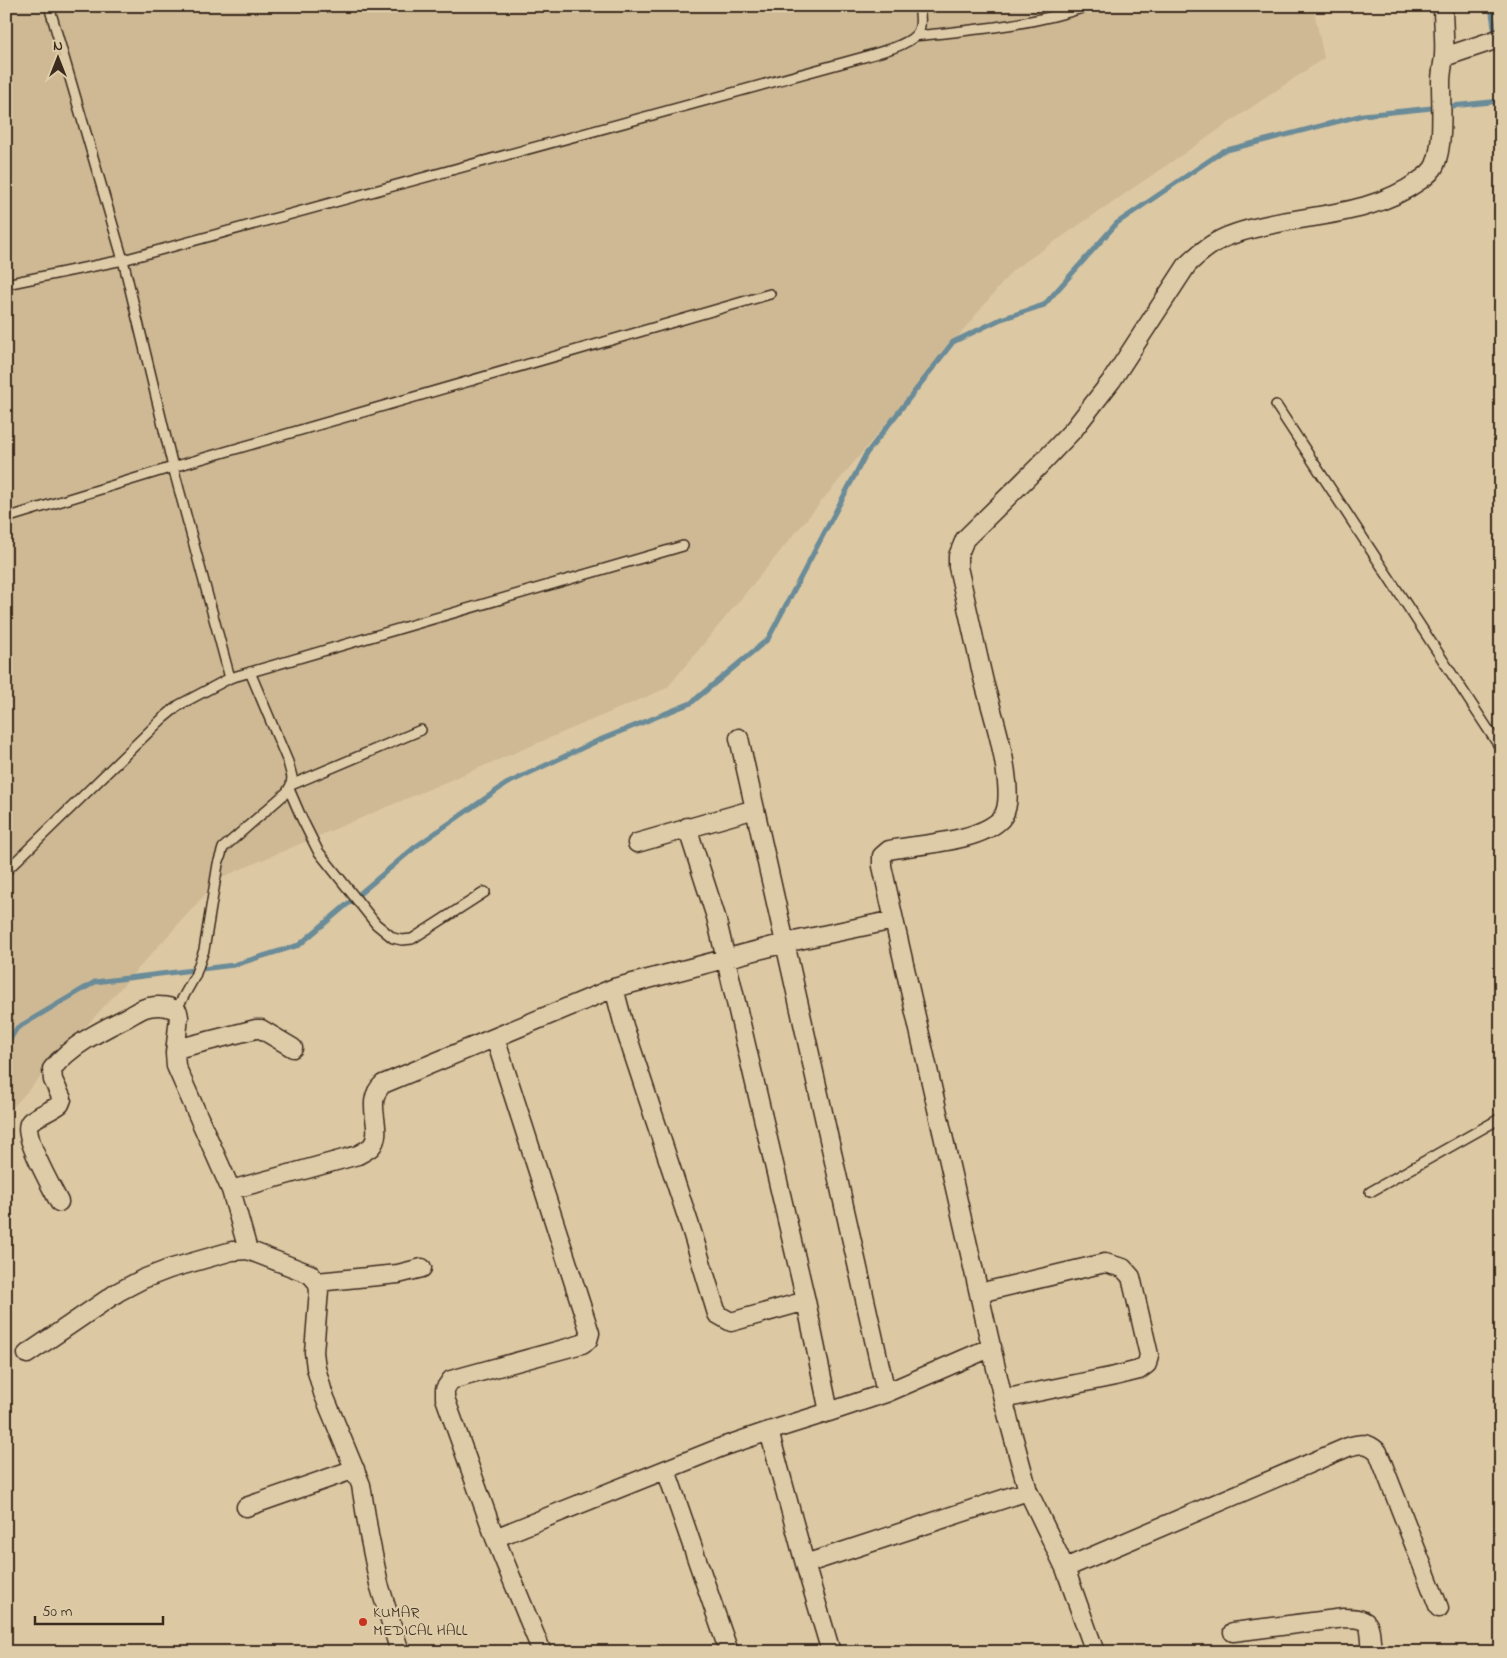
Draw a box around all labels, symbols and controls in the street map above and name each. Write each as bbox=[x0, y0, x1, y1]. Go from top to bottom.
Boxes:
north arrow bbox=[32, 32, 82, 82]
text: N bbox=[53, 36, 63, 57]
scale bar bbox=[35, 1593, 162, 1625]
text: 50 m bbox=[42, 1601, 73, 1623]
place label: KUMAR MEDICAL HALL bbox=[373, 1601, 468, 1643]
marker: KUMAR MEDICAL HALL bbox=[357, 1616, 369, 1628]

